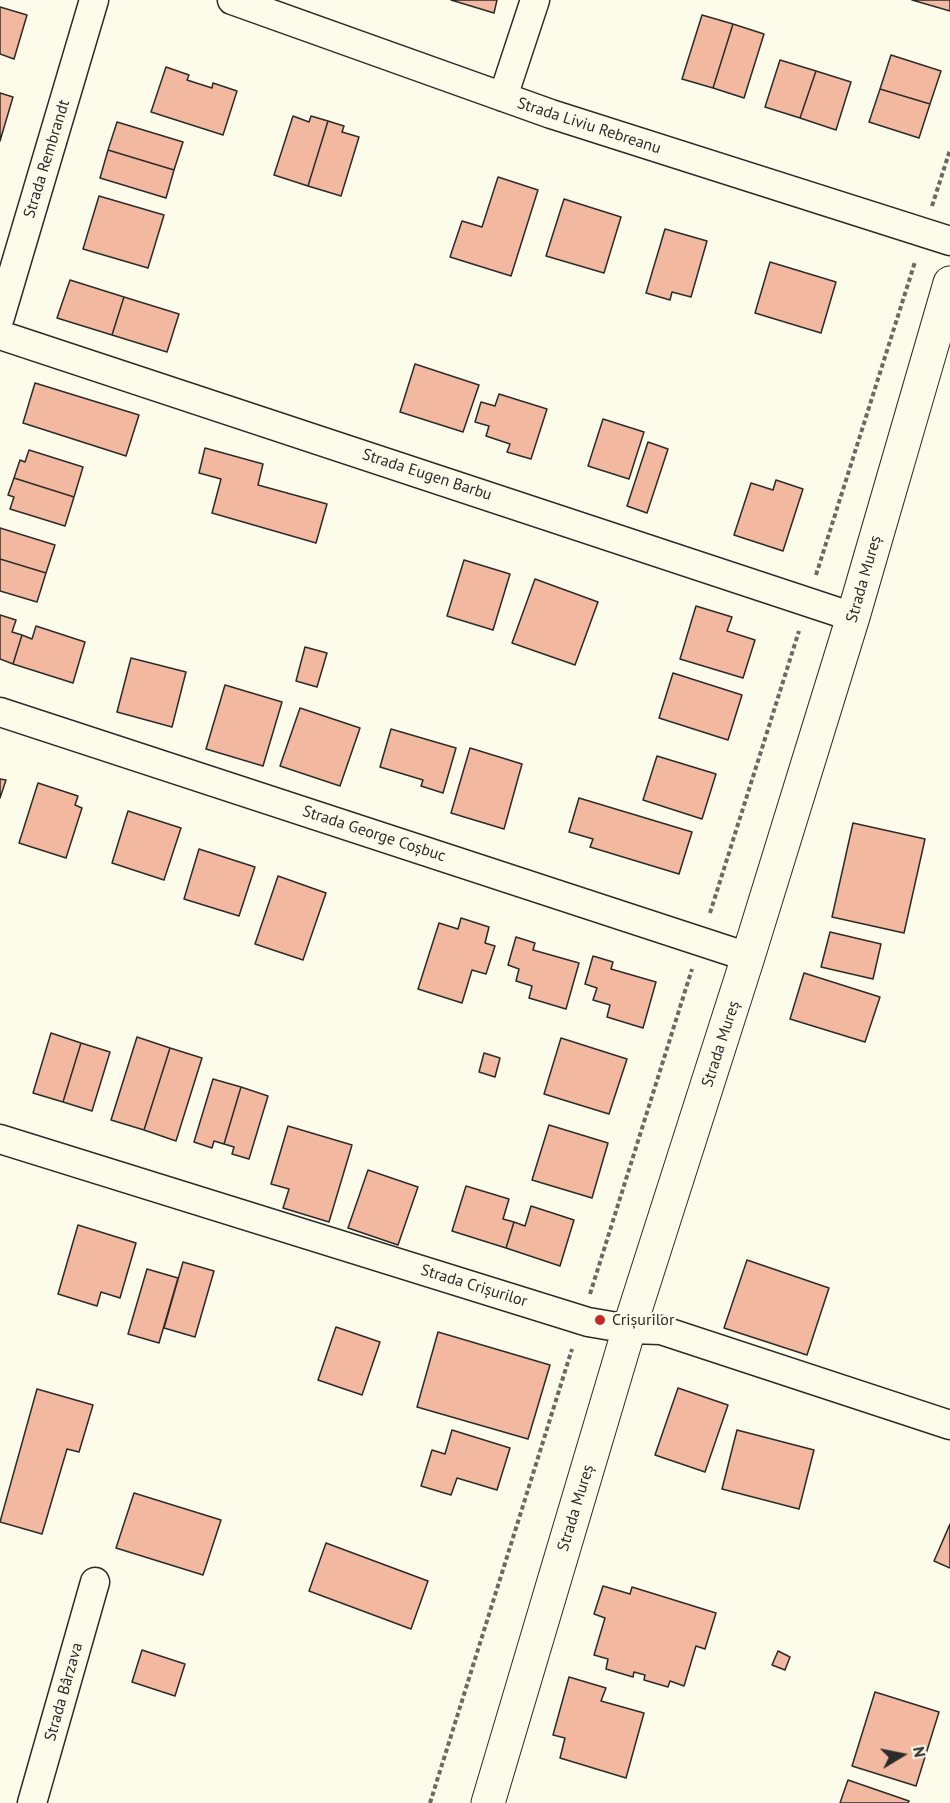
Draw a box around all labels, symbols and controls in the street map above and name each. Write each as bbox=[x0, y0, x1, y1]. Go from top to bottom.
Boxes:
street label: Strada Liviu Rebreanu bbox=[515, 94, 663, 158]
street label: Strada Rembrandt bbox=[20, 97, 74, 221]
street label: Strada Eugen Barbu bbox=[360, 445, 494, 505]
street label: Strada Mureș bbox=[842, 533, 886, 625]
street label: Strada George Coșbuc bbox=[300, 802, 448, 866]
street label: Strada Mureș bbox=[698, 998, 744, 1090]
street label: Strada Crișurilor bbox=[418, 1261, 530, 1311]
place label: Crișurilor bbox=[612, 1310, 674, 1330]
marker: Crișurilor bbox=[593, 1313, 607, 1327]
street label: Strada Mureș bbox=[554, 1462, 598, 1554]
street label: Strada Bârzava bbox=[41, 1641, 87, 1743]
north arrow bbox=[872, 1725, 932, 1785]
text: N bbox=[909, 1745, 930, 1759]

